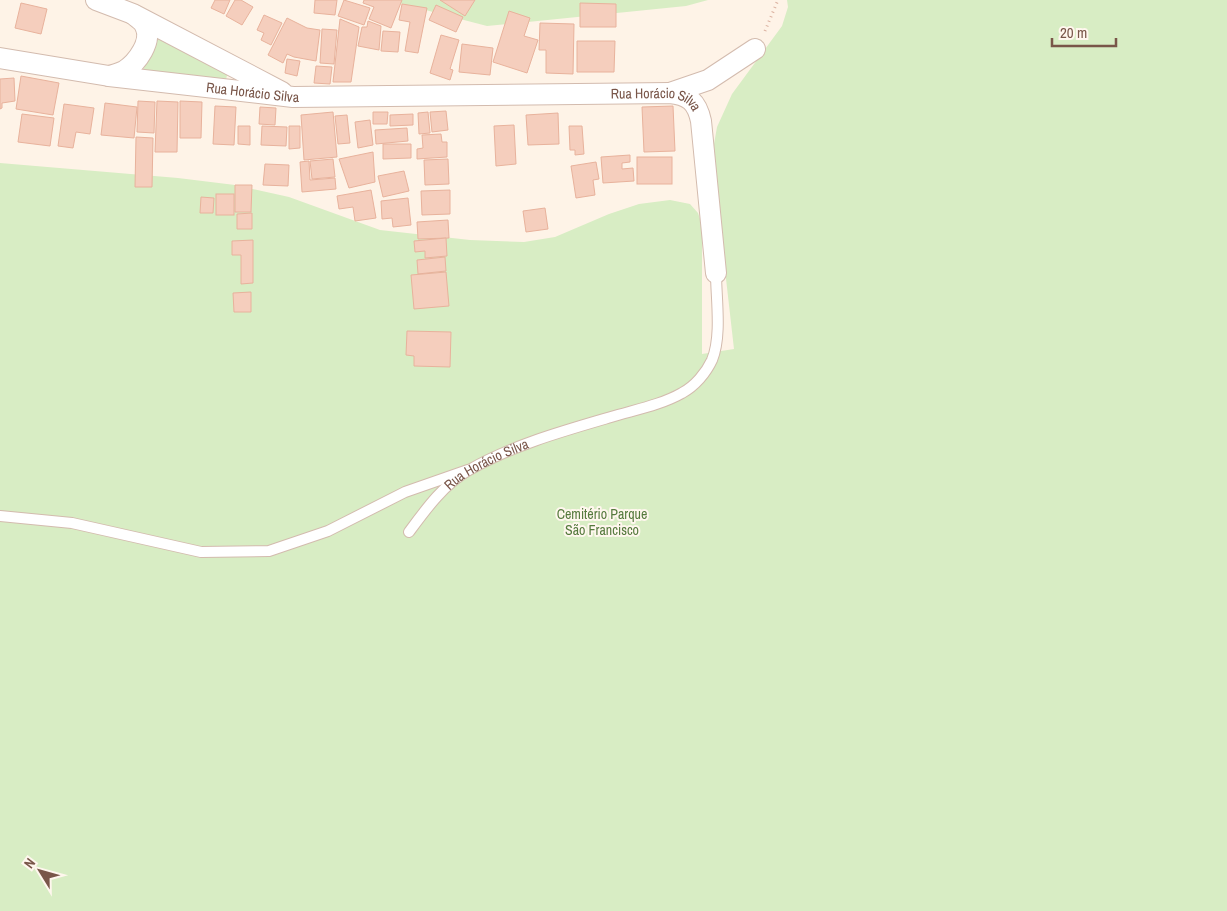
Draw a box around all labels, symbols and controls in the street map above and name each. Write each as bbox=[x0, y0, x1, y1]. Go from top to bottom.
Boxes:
scale bar bbox=[1052, 15, 1116, 47]
text: 20 m bbox=[1060, 22, 1087, 43]
street label: Rua Horácio Silva bbox=[205, 78, 300, 106]
street label: Rua Horácio Silva bbox=[611, 84, 706, 115]
street label: Rua Horácio Silva bbox=[440, 435, 532, 494]
park label: Cemitério Parque São Francisco bbox=[557, 505, 647, 539]
north arrow bbox=[15, 846, 65, 896]
text: N bbox=[20, 854, 39, 872]

